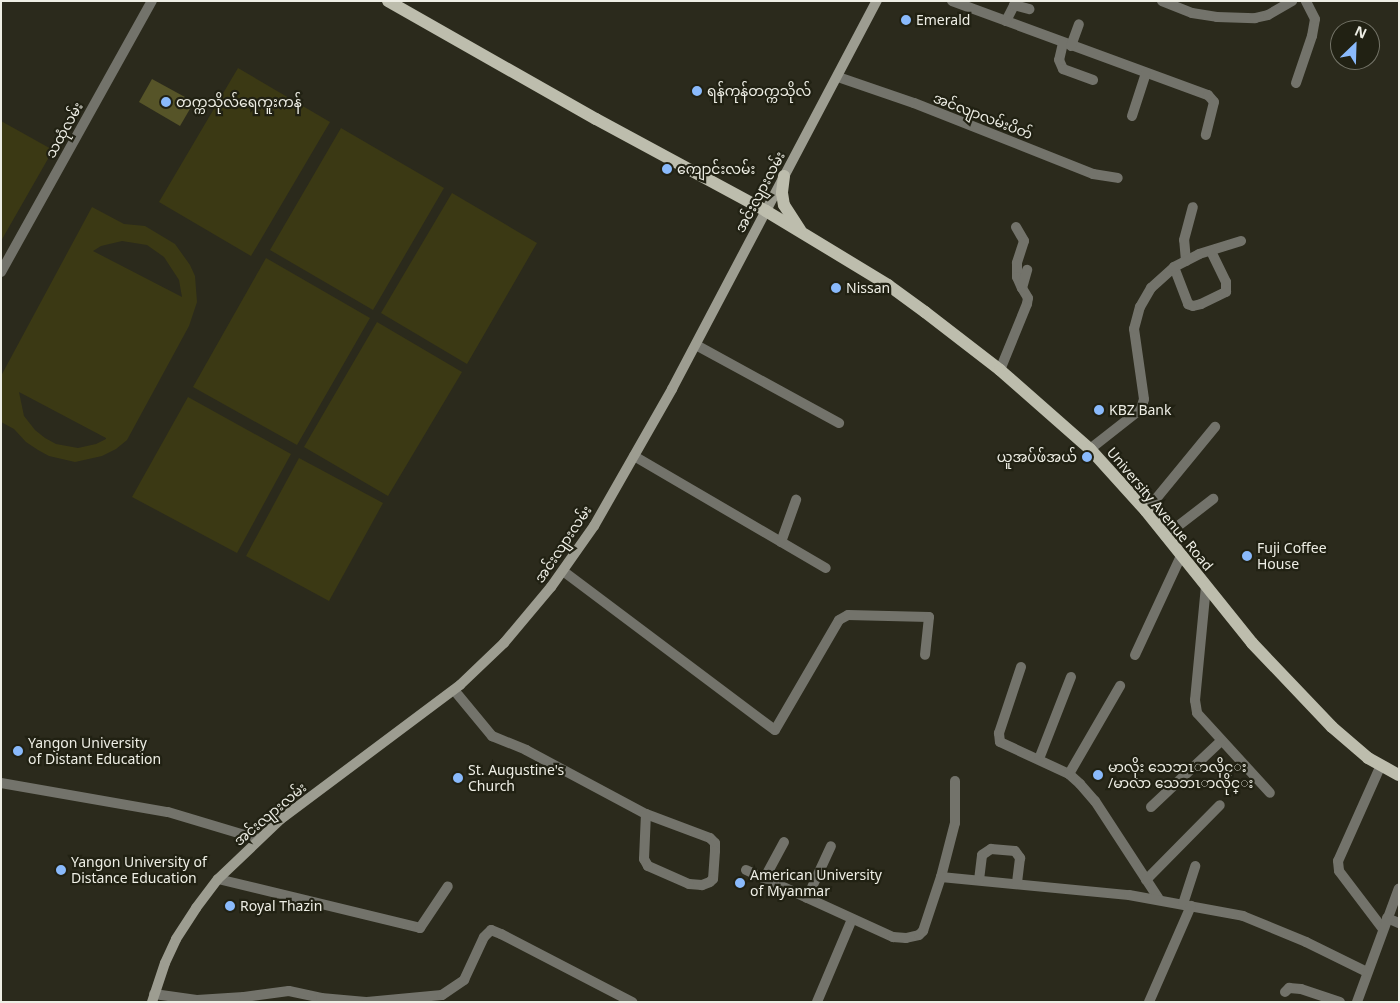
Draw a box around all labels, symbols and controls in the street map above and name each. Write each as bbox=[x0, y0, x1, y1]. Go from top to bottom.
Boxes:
place label: Emerald bbox=[916, 12, 970, 28]
marker: Emerald bbox=[900, 14, 912, 26]
north arrow bbox=[1330, 20, 1380, 70]
text: N bbox=[1352, 21, 1370, 43]
place label: ရန်ကုန်တက္ကသိုလ် bbox=[707, 83, 811, 99]
marker: ရန်ကုန်တက္ကသိုလ် bbox=[691, 85, 703, 97]
street label: အင်လျာလမ်းပိတ် bbox=[931, 89, 1035, 143]
place label: တက္ကသိုလ်ရေကူးကန် bbox=[176, 94, 302, 110]
marker: တက္ကသိုလ်ရေကူးကန် bbox=[160, 96, 172, 108]
street label: သထုံလမ်း bbox=[42, 99, 86, 161]
street label: အင်းလျားလမ်း bbox=[732, 149, 788, 235]
place label: ကျောင်းလမ်း bbox=[677, 161, 755, 177]
marker: ကျောင်းလမ်း bbox=[661, 163, 673, 175]
place label: Nissan bbox=[846, 280, 890, 296]
marker: Nissan bbox=[830, 282, 842, 294]
place label: KBZ Bank bbox=[1109, 402, 1171, 418]
marker: KBZ Bank bbox=[1093, 404, 1105, 416]
street label: University Avenue Road bbox=[1103, 444, 1217, 574]
place label: ယူအပ်ဖ်အယ် bbox=[997, 449, 1077, 465]
marker: ယူအပ်ဖ်အယ် bbox=[1081, 451, 1093, 463]
street label: အင်းလျားလမ်း bbox=[531, 502, 595, 586]
place label: Fuji Coffee House bbox=[1257, 540, 1327, 572]
marker: Fuji Coffee House bbox=[1241, 550, 1253, 562]
place label: Yangon University of Distant Education bbox=[28, 735, 161, 768]
marker: Yangon University of Distant Education bbox=[12, 745, 24, 757]
place label: မာလိုး သေဘၤာလိုင္း /မာလာ သေဘၤာလိုင္း bbox=[1108, 759, 1253, 792]
place label: St. Augustine's Church bbox=[468, 762, 564, 794]
marker: မာလိုး သေဘၤာလိုင္း /မာလာ သေဘၤာလိုင္း bbox=[1092, 769, 1104, 781]
marker: St. Augustine's Church bbox=[452, 772, 464, 784]
street label: အင်းလျားလမ်း bbox=[230, 779, 310, 849]
place label: Yangon University of Distance Education bbox=[71, 854, 207, 886]
marker: Yangon University of Distance Education bbox=[55, 864, 67, 876]
place label: American University of Myanmar bbox=[750, 867, 882, 900]
marker: American University of Myanmar bbox=[734, 877, 746, 889]
place label: Royal Thazin bbox=[240, 898, 322, 914]
marker: Royal Thazin bbox=[224, 900, 236, 912]

